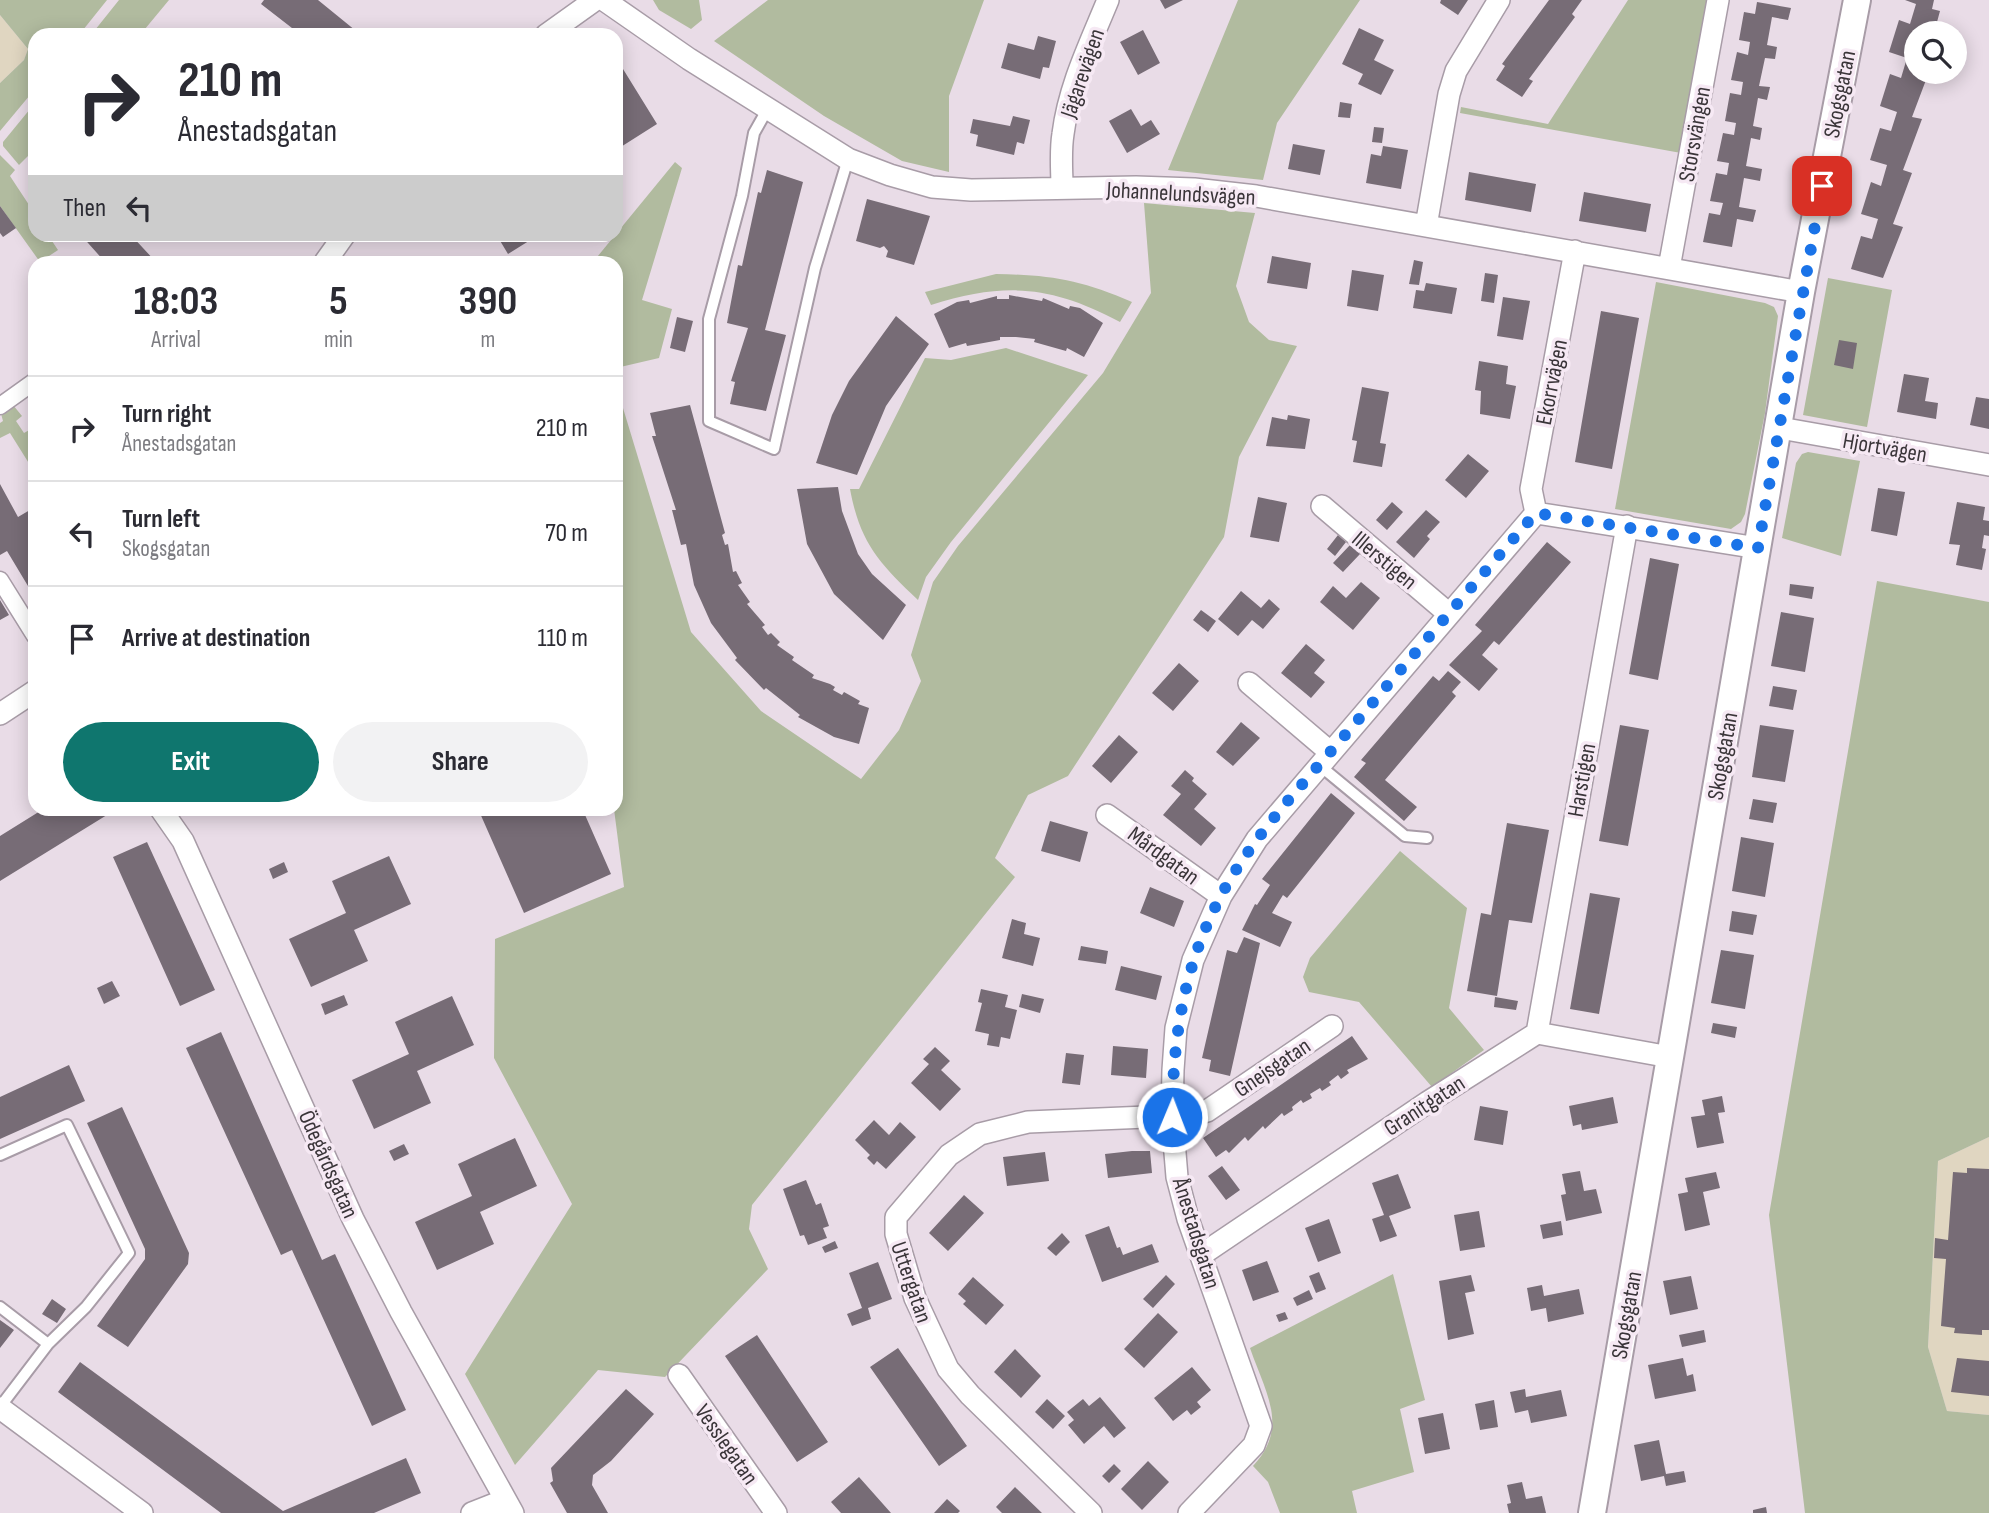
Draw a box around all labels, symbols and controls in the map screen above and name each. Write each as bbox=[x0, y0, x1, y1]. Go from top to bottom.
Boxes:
map controls bbox=[1904, 21, 1967, 84]
button: search bbox=[1904, 21, 1967, 84]
street label: Jägarevägen bbox=[1054, 25, 1111, 122]
street label: Skogsgatan bbox=[1818, 48, 1862, 140]
text: 210 m bbox=[178, 52, 282, 111]
icon: right bbox=[63, 56, 154, 147]
street label: Storsvängen bbox=[1673, 84, 1717, 184]
text: Ånestadsgatan bbox=[178, 112, 337, 151]
pin bbox=[1792, 156, 1852, 216]
icon: arrive bbox=[1803, 167, 1841, 205]
street label: Johannelundsvägen bbox=[1105, 176, 1256, 212]
icon: left bbox=[120, 189, 158, 227]
text: Then bbox=[63, 193, 106, 224]
text: 18:03 bbox=[134, 276, 218, 327]
text: 5 bbox=[329, 276, 348, 327]
text: 390 bbox=[459, 276, 517, 327]
text: Arrival bbox=[151, 326, 201, 354]
text: min bbox=[324, 326, 353, 354]
text: m bbox=[481, 326, 495, 354]
street label: Ekorrvägen bbox=[1530, 337, 1574, 427]
text: Turn right bbox=[122, 399, 211, 430]
icon: right bbox=[63, 410, 101, 448]
text: 210 m bbox=[536, 413, 588, 444]
street label: Hjortvägen bbox=[1841, 427, 1929, 469]
text: Ånestadsgatan bbox=[122, 430, 236, 458]
text: Turn left bbox=[122, 504, 200, 535]
icon: left bbox=[63, 515, 101, 553]
text: 70 m bbox=[545, 518, 588, 549]
street label: Illerstigen bbox=[1346, 525, 1423, 596]
text: Skogsgatan bbox=[122, 535, 210, 563]
icon: arrive bbox=[63, 620, 101, 658]
text: Arrive at destination bbox=[122, 623, 310, 654]
text: 110 m bbox=[537, 623, 588, 654]
street label: Skogsgatan bbox=[1702, 710, 1744, 802]
button: Exit bbox=[63, 722, 319, 802]
button: Share bbox=[333, 722, 588, 802]
street label: Harstigen bbox=[1562, 741, 1602, 819]
street label: Mårdgatan bbox=[1122, 820, 1205, 891]
street label: Gnejsgatan bbox=[1229, 1032, 1316, 1104]
street label: Granitgatan bbox=[1379, 1069, 1470, 1142]
position arrow bbox=[1135, 1080, 1209, 1154]
street label: Ödegårdsgatan bbox=[292, 1106, 364, 1223]
street label: Ånestadsgatan bbox=[1166, 1174, 1226, 1292]
street label: Uttergatan bbox=[884, 1238, 938, 1326]
street label: Skogsgatan bbox=[1606, 1269, 1648, 1361]
street label: Vesslegatan bbox=[688, 1399, 764, 1490]

